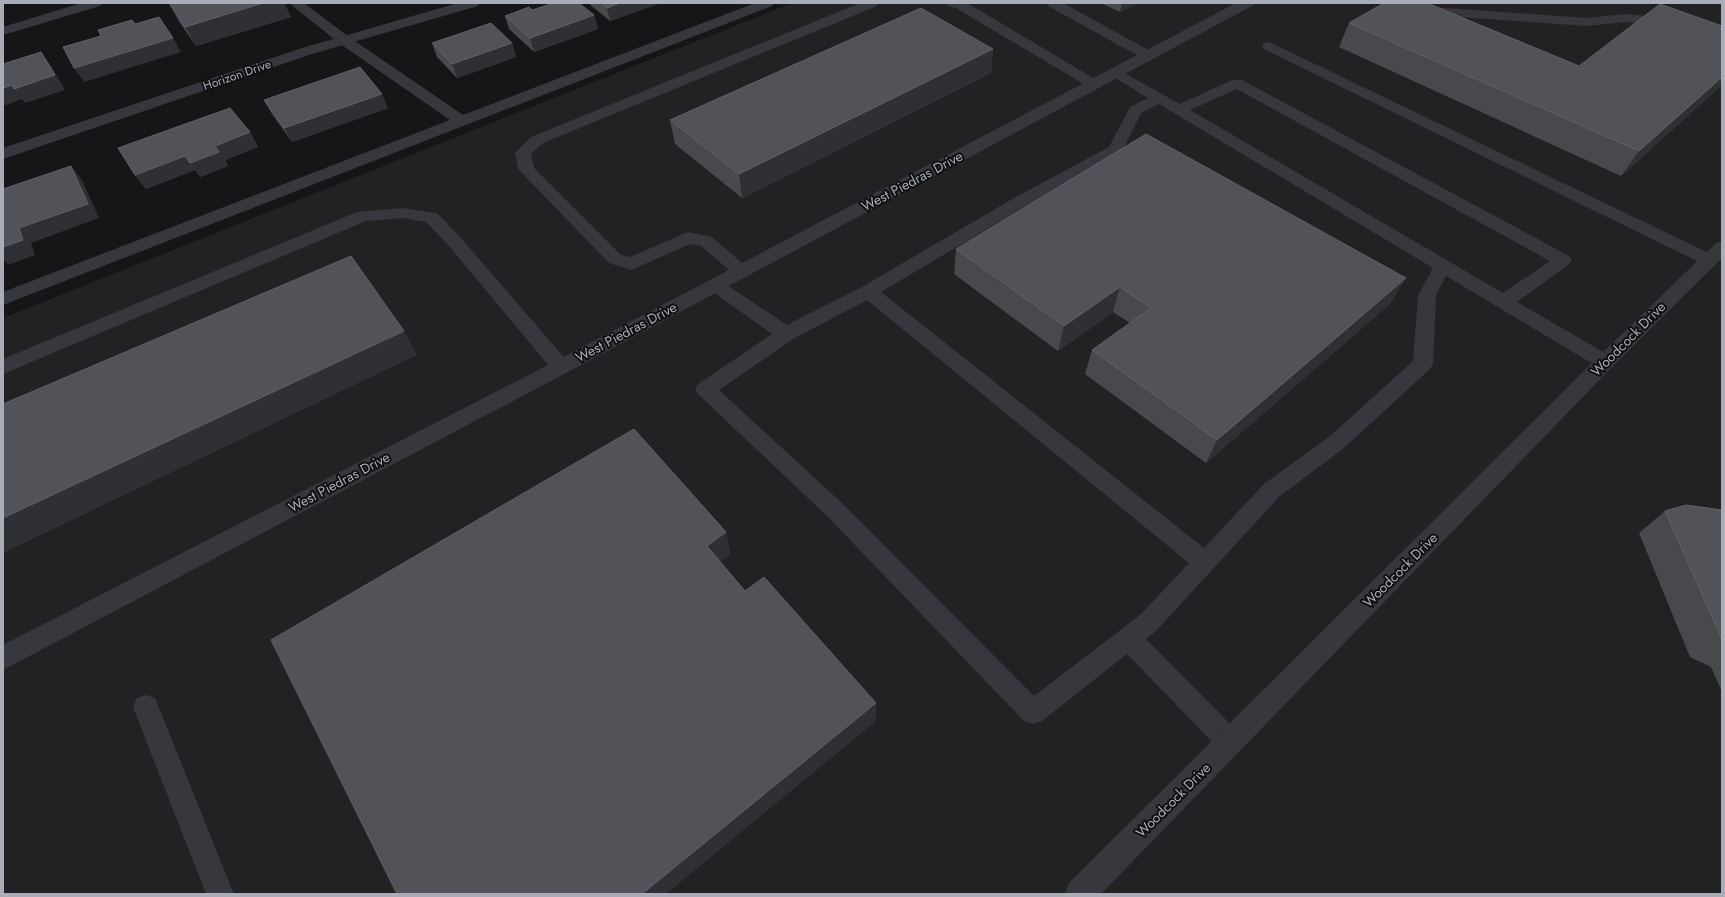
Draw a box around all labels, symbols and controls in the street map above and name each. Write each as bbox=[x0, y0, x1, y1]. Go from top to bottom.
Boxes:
street label: Horizon Drive bbox=[201, 55, 273, 95]
street label: West Piedras Drive bbox=[858, 146, 966, 216]
street label: West Piedras Drive bbox=[572, 297, 680, 367]
street label: Woodcock Drive bbox=[1586, 297, 1670, 381]
street label: West Piedras Drive bbox=[285, 447, 393, 517]
street label: Woodcock Drive bbox=[1358, 528, 1442, 612]
street label: Woodcock Drive bbox=[1131, 758, 1215, 842]

